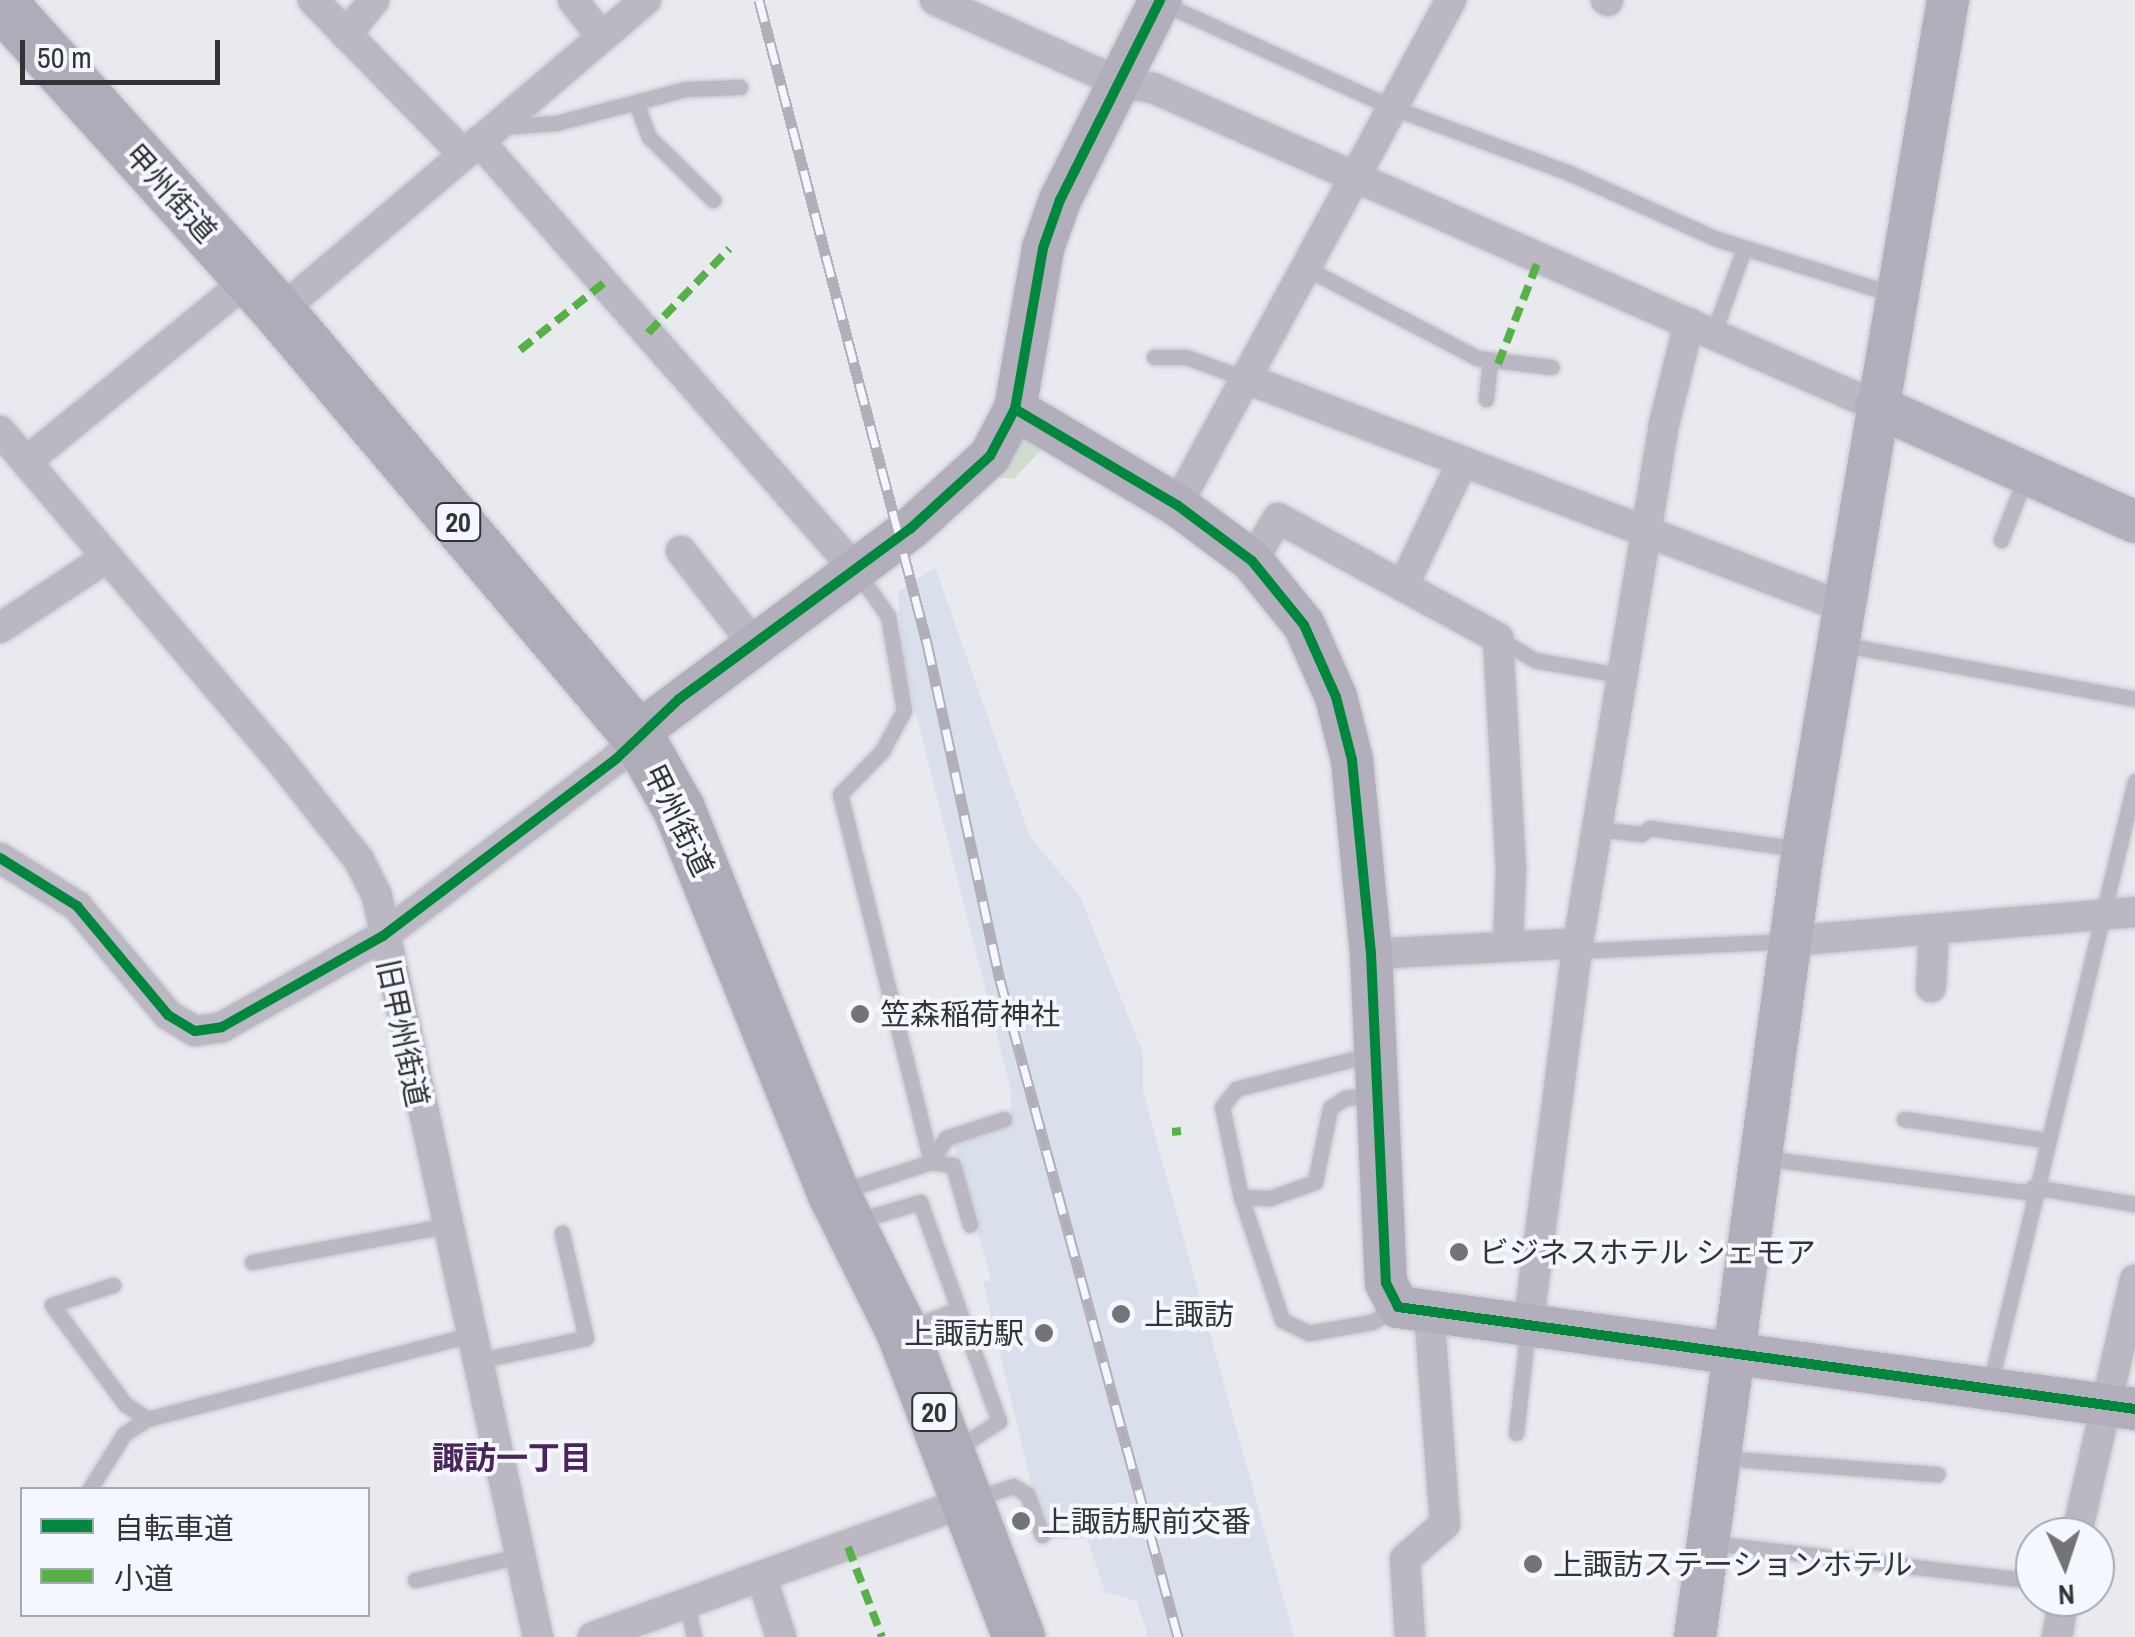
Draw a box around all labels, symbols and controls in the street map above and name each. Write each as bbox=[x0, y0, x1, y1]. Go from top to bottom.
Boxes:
scale bar bbox=[25, 20, 225, 82]
text: 50 m bbox=[37, 37, 92, 77]
street label: 甲州街道 bbox=[117, 136, 225, 250]
road number: 20 bbox=[433, 499, 483, 545]
street label: 甲州街道 bbox=[637, 758, 721, 882]
street label: 旧甲州街道 bbox=[370, 956, 436, 1110]
place label: 笠森稲荷神社 bbox=[880, 996, 1060, 1032]
marker: 笠森稲荷神社 bbox=[849, 1003, 871, 1025]
place label: ビジネスホテル シェモア bbox=[1479, 1234, 1816, 1270]
marker: ビジネスホテル シェモア bbox=[1448, 1241, 1470, 1263]
place label: 上諏訪 bbox=[1144, 1296, 1234, 1332]
marker: 上諏訪 bbox=[1108, 1301, 1134, 1327]
place label: 上諏訪駅 bbox=[904, 1315, 1024, 1351]
marker: 上諏訪駅 bbox=[1033, 1322, 1055, 1344]
road number: 20 bbox=[909, 1389, 959, 1435]
district label: 諏訪一丁目 bbox=[432, 1439, 592, 1477]
legend bbox=[20, 1487, 370, 1617]
place label: 上諏訪駅前交番 bbox=[1041, 1503, 1251, 1539]
text: 自転車道 bbox=[114, 1508, 234, 1548]
marker: 上諏訪駅前交番 bbox=[1010, 1510, 1032, 1532]
north arrow bbox=[2015, 1517, 2115, 1617]
place label: 上諏訪ステーションホテル bbox=[1553, 1546, 1913, 1582]
marker: 上諏訪ステーションホテル bbox=[1522, 1553, 1544, 1575]
text: 小道 bbox=[114, 1558, 174, 1598]
text: N bbox=[2057, 1576, 2076, 1614]

